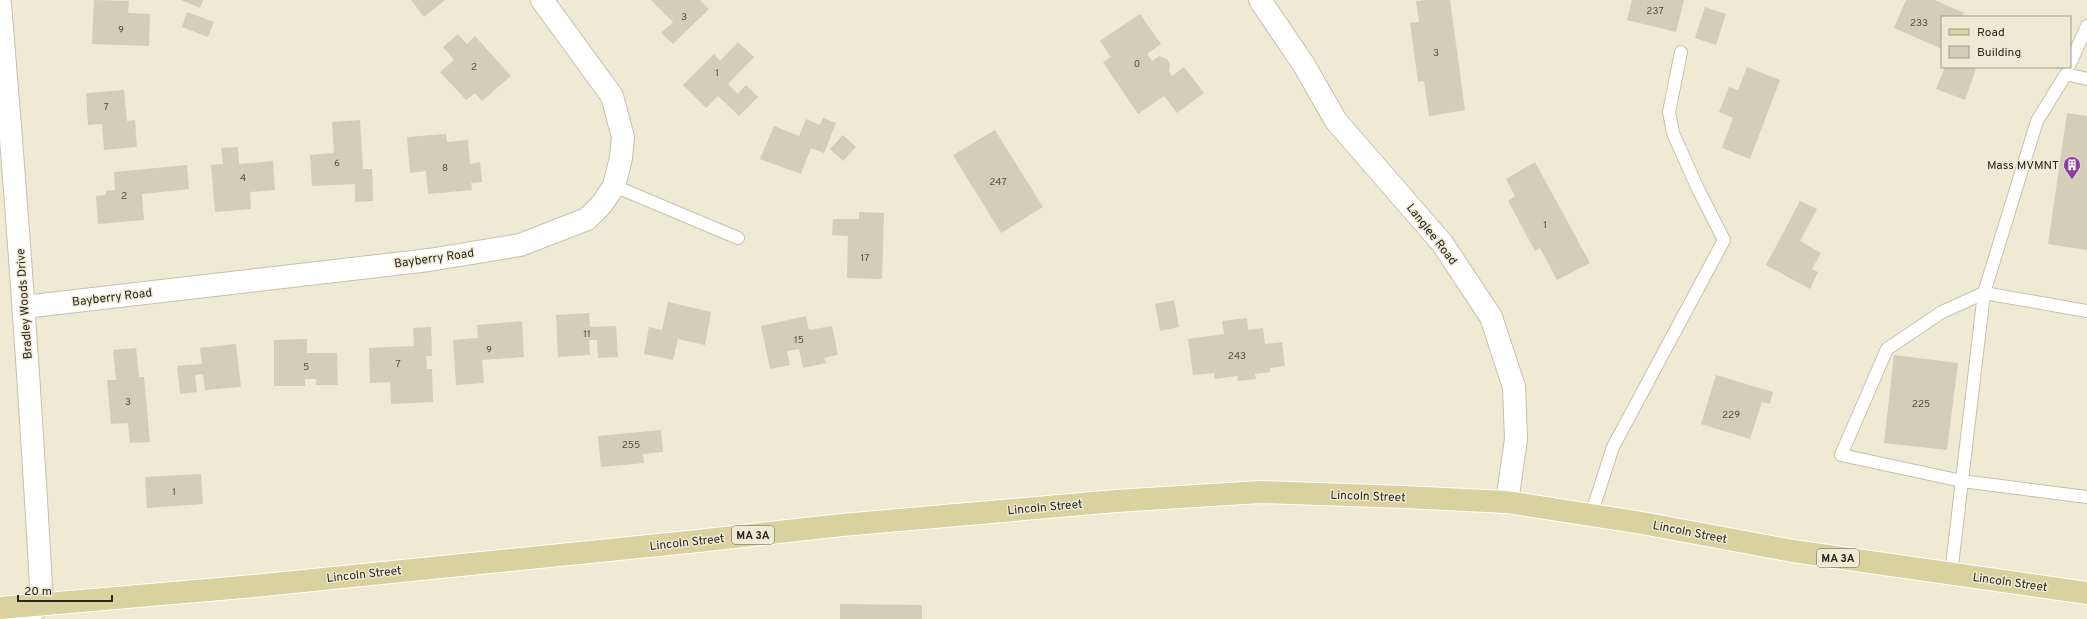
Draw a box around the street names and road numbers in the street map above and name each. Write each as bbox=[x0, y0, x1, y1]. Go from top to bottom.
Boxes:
street label: Langlee Road bbox=[1402, 201, 1460, 269]
street label: Bayberry Road bbox=[393, 245, 475, 273]
street label: Bradley Woods Drive bbox=[13, 248, 37, 360]
street label: Bayberry Road bbox=[71, 285, 153, 311]
street label: Lincoln Street bbox=[1330, 488, 1406, 506]
street label: Lincoln Street bbox=[1007, 497, 1083, 519]
street label: Lincoln Street bbox=[1651, 518, 1728, 548]
road number: MA 3A bbox=[732, 526, 774, 544]
street label: Lincoln Street bbox=[649, 531, 725, 555]
road number: MA 3A bbox=[1817, 549, 1859, 567]
street label: Lincoln Street bbox=[326, 563, 402, 587]
street label: Lincoln Street bbox=[1971, 570, 2048, 596]

